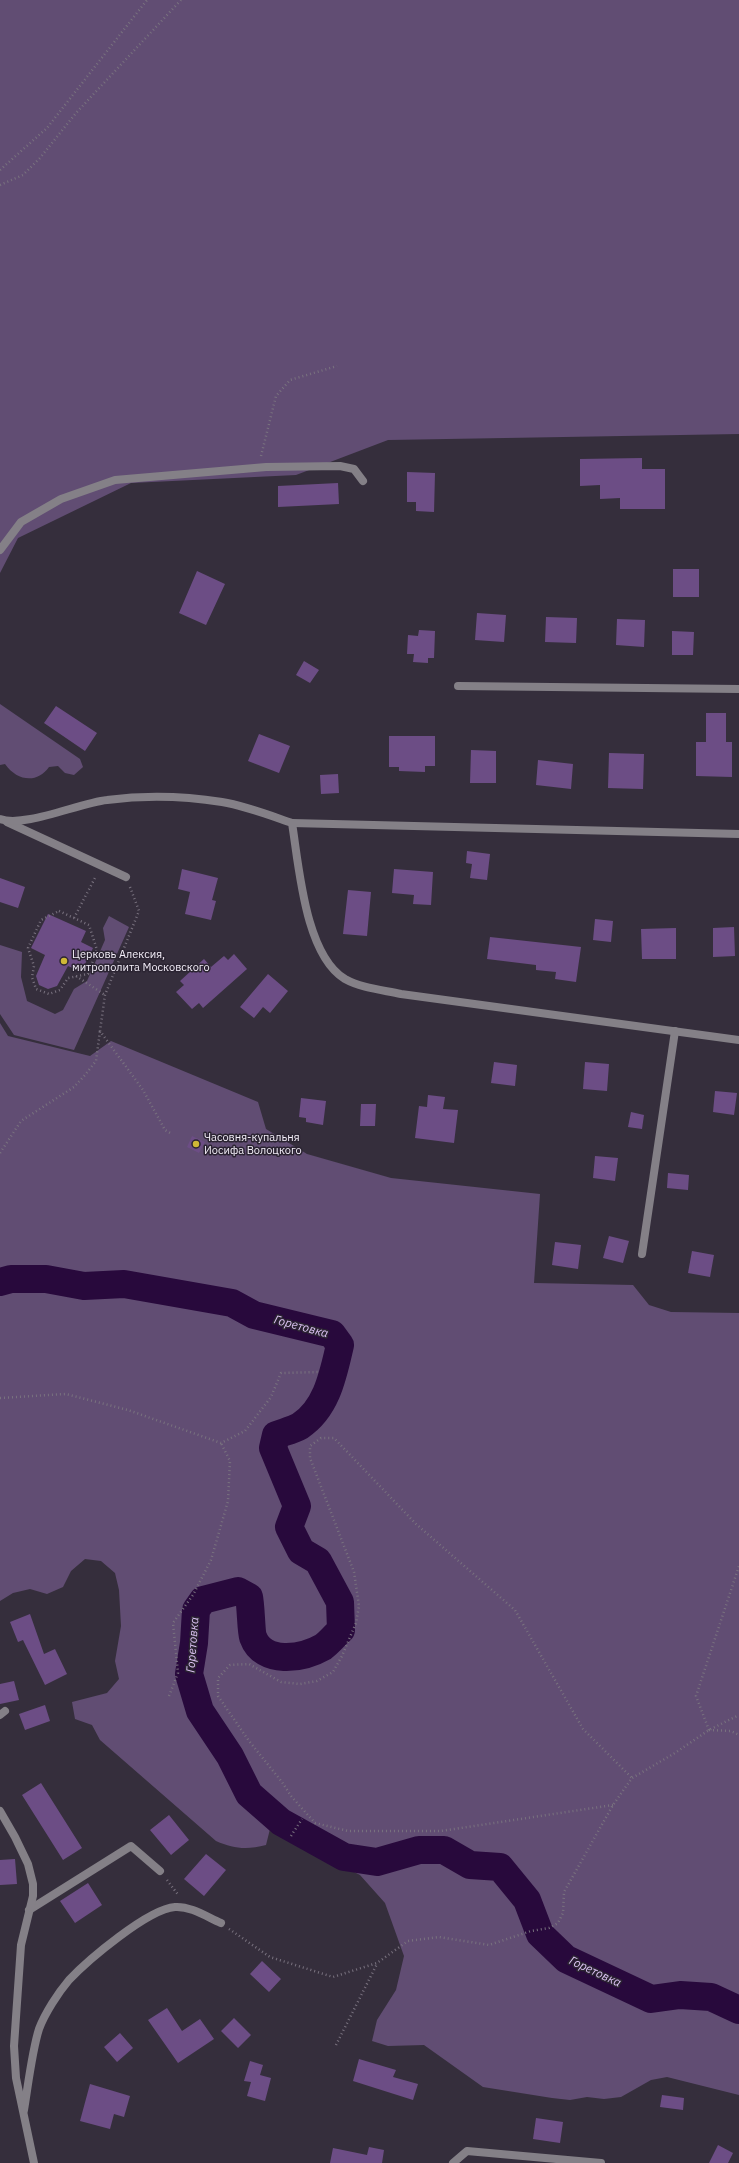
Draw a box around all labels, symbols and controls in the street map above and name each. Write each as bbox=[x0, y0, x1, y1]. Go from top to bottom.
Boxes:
place label: Церковь Алексия, митрополита Московского bbox=[72, 948, 210, 974]
marker: Церковь Алексия, митрополита Московского bbox=[59, 956, 69, 966]
place label: Часовня-купальня Иосифа Волоцкого bbox=[204, 1131, 302, 1157]
marker: Часовня-купальня Иосифа Волоцкого bbox=[191, 1139, 201, 1149]
water label: Горетовка bbox=[272, 1313, 330, 1341]
water label: Горетовка bbox=[184, 1617, 202, 1673]
water label: Горетовка bbox=[567, 1954, 623, 1990]

